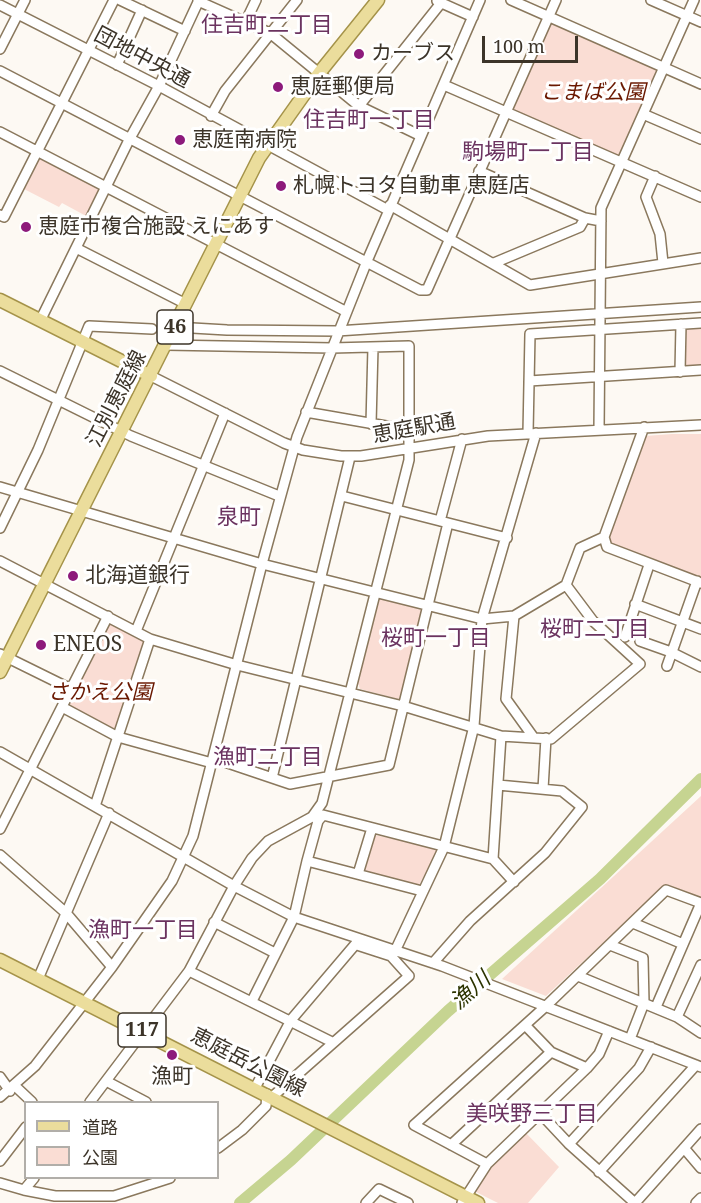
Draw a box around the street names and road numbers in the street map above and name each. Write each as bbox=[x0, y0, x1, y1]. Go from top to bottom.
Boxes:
street label: 団地中央通 bbox=[90, 22, 194, 94]
road number: 46 bbox=[157, 310, 193, 344]
street label: 江別恵庭線 bbox=[82, 347, 152, 451]
street label: 恵庭駅通 bbox=[370, 409, 458, 449]
road number: 117 bbox=[118, 1013, 166, 1047]
street label: 恵庭岳公園線 bbox=[186, 1023, 310, 1103]

